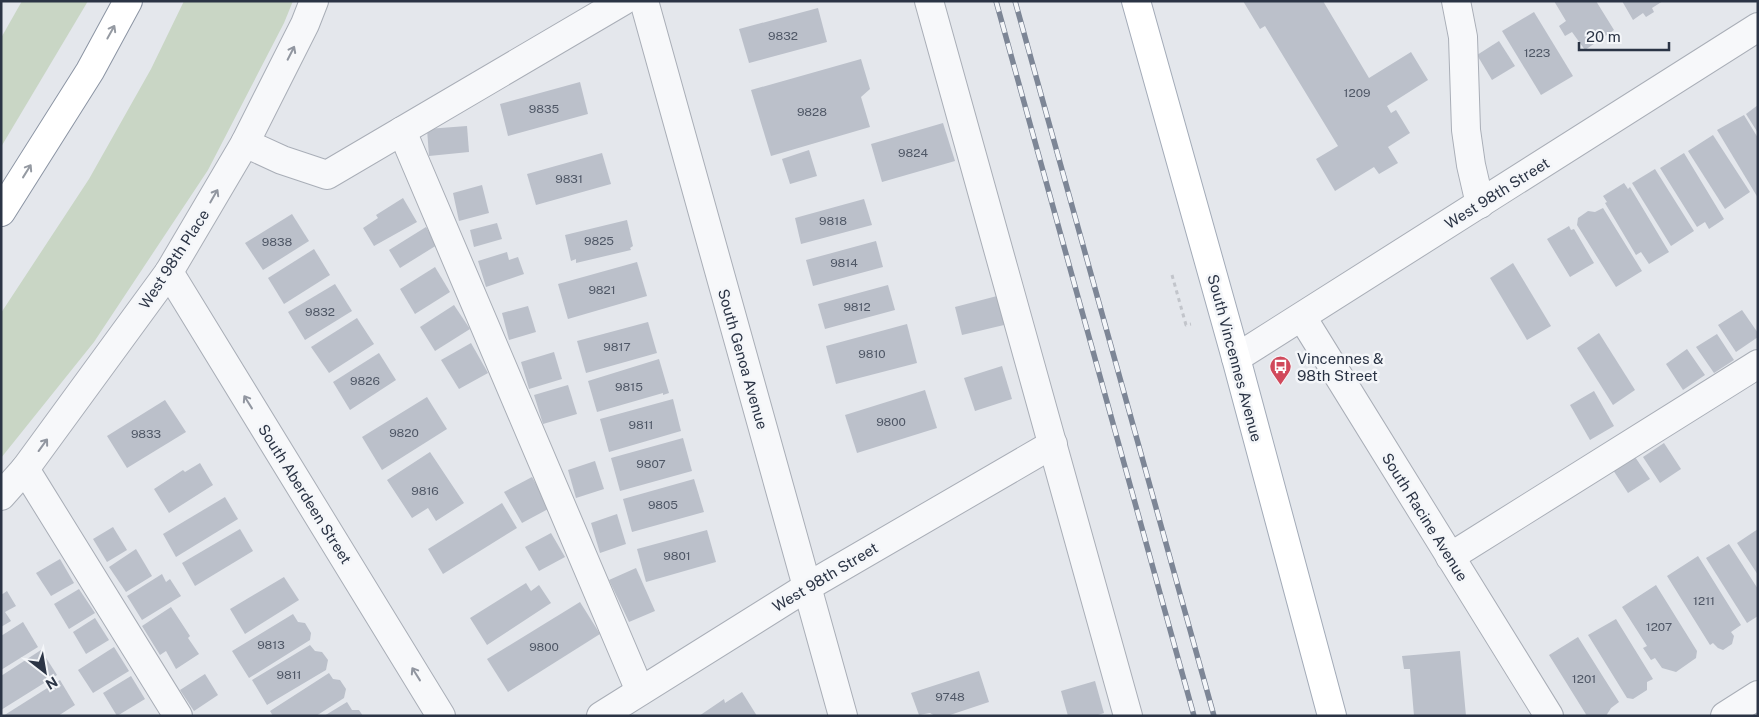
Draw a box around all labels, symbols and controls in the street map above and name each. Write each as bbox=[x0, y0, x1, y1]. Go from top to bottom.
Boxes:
scale bar bbox=[1579, 20, 1669, 52]
one-way arrow bbox=[107, 26, 117, 40]
text: 20 m bbox=[1586, 28, 1621, 45]
house number: 9832 bbox=[768, 29, 798, 43]
one-way arrow bbox=[286, 45, 296, 60]
house number: 1223 bbox=[1524, 46, 1550, 60]
house number: 1209 bbox=[1344, 86, 1370, 100]
house number: 9835 bbox=[529, 102, 559, 116]
house number: 9828 bbox=[797, 105, 827, 119]
house number: 9824 bbox=[898, 146, 928, 160]
street label: West 98th Street bbox=[1442, 154, 1552, 232]
one-way arrow bbox=[23, 165, 33, 179]
house number: 9831 bbox=[555, 172, 583, 186]
one-way arrow bbox=[209, 188, 219, 203]
street label: West 98th Place bbox=[136, 206, 212, 312]
house number: 9818 bbox=[819, 214, 847, 228]
house number: 9825 bbox=[584, 234, 614, 248]
house number: 9838 bbox=[262, 235, 292, 249]
house number: 9814 bbox=[830, 256, 858, 270]
street label: South Vincennes Avenue bbox=[1204, 272, 1266, 444]
house number: 9821 bbox=[588, 283, 616, 297]
street label: South Genoa Avenue bbox=[715, 287, 771, 431]
house number: 9812 bbox=[843, 300, 871, 314]
house number: 9832 bbox=[305, 305, 335, 319]
house number: 9817 bbox=[603, 340, 631, 354]
house number: 9810 bbox=[858, 347, 886, 361]
place label: Vincennes & 98th Street bbox=[1297, 350, 1384, 384]
bus stop icon: Vincennes & 98th Street bbox=[1269, 355, 1293, 386]
house number: 9826 bbox=[350, 374, 380, 388]
house number: 9815 bbox=[615, 380, 643, 394]
one-way arrow bbox=[243, 395, 253, 409]
house number: 9800 bbox=[876, 415, 906, 429]
house number: 9811 bbox=[629, 418, 653, 432]
street label: South Aberdeen Street bbox=[255, 421, 355, 567]
house number: 9820 bbox=[389, 426, 419, 440]
house number: 9833 bbox=[131, 427, 161, 441]
one-way arrow bbox=[38, 438, 48, 452]
street label: South Racine Avenue bbox=[1379, 450, 1471, 584]
house number: 9807 bbox=[636, 457, 666, 471]
house number: 9816 bbox=[411, 484, 439, 498]
house number: 9805 bbox=[648, 498, 678, 512]
street label: West 98th Street bbox=[769, 539, 881, 615]
house number: 9801 bbox=[663, 549, 691, 563]
house number: 1211 bbox=[1693, 594, 1715, 608]
house number: 1207 bbox=[1646, 620, 1672, 634]
house number: 9813 bbox=[257, 638, 285, 652]
house number: 9800 bbox=[529, 640, 559, 654]
north arrow bbox=[20, 647, 70, 697]
house number: 9811 bbox=[277, 668, 301, 682]
one-way arrow bbox=[410, 668, 420, 682]
house number: 1201 bbox=[1572, 672, 1596, 686]
text: N bbox=[43, 673, 61, 693]
house number: 9748 bbox=[935, 690, 965, 704]

